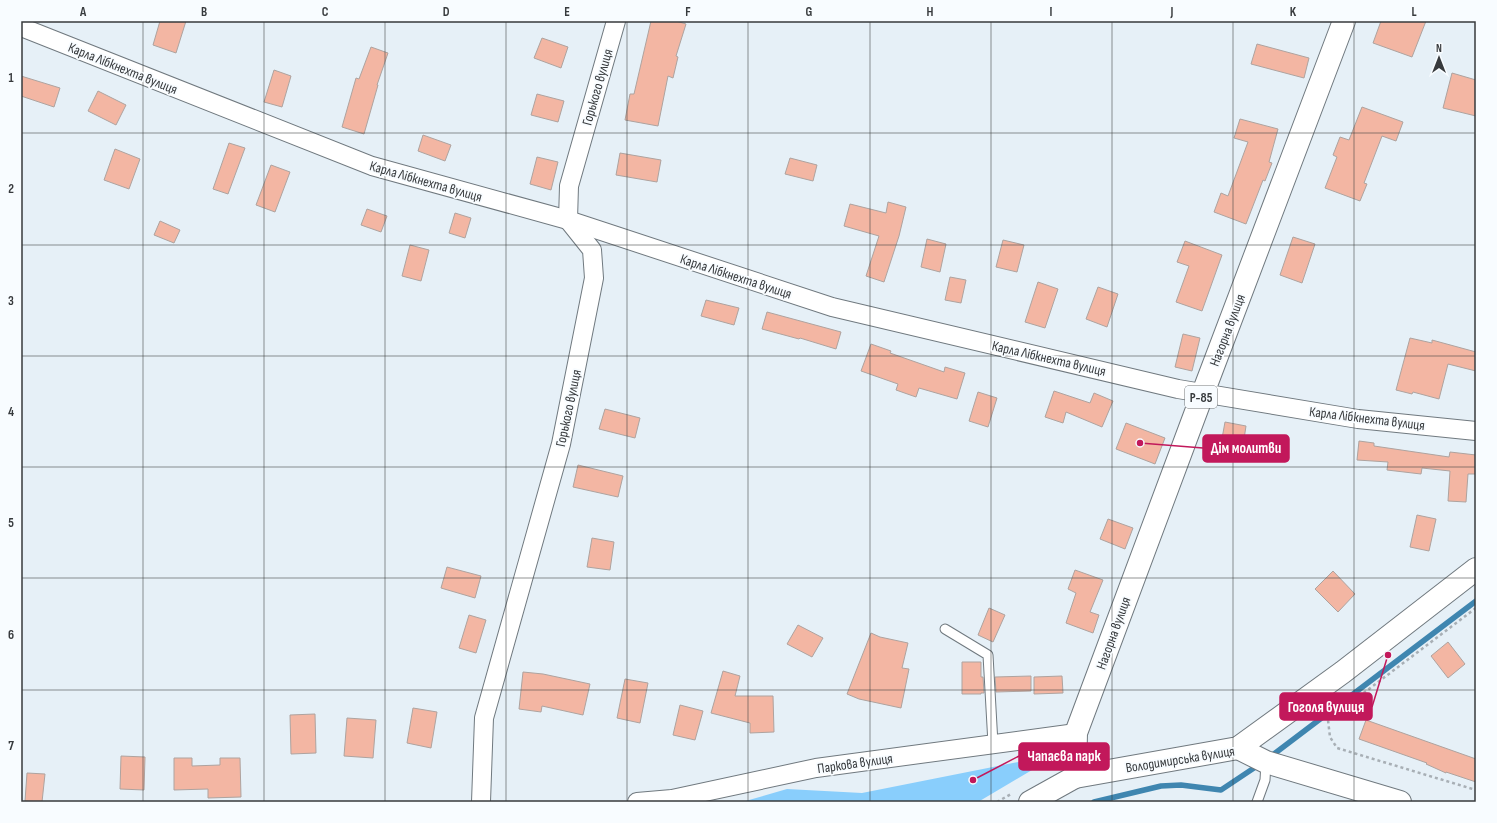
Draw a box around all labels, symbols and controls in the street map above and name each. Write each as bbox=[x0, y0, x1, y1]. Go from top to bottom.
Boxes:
text: A bbox=[79, 4, 87, 20]
text: B bbox=[201, 4, 207, 20]
text: C bbox=[322, 4, 329, 20]
text: D bbox=[443, 4, 450, 20]
text: E bbox=[564, 4, 570, 20]
text: F bbox=[685, 4, 691, 20]
text: G bbox=[806, 4, 813, 20]
text: H bbox=[927, 4, 934, 20]
text: I bbox=[1050, 4, 1053, 20]
text: J bbox=[1170, 4, 1174, 20]
text: K bbox=[1290, 4, 1297, 20]
text: L bbox=[1411, 4, 1417, 20]
north arrow bbox=[1419, 38, 1459, 78]
street label: Карла Лібкнехта вулиця bbox=[66, 39, 180, 98]
text: N bbox=[1436, 42, 1442, 55]
street label: Горького вулиця bbox=[578, 47, 617, 127]
text: 1 bbox=[8, 70, 14, 86]
street label: Карла Лібкнехта вулиця bbox=[368, 157, 484, 206]
text: 2 bbox=[8, 181, 14, 197]
street label: Карла Лібкнехта вулиця bbox=[678, 250, 794, 303]
street label: Нагорна вулиця bbox=[1206, 292, 1249, 369]
text: 3 bbox=[8, 293, 14, 309]
street label: Карла Лібкнехта вулиця bbox=[990, 337, 1107, 380]
street label: Горького вулиця bbox=[552, 368, 585, 448]
road number: Р-85 bbox=[1185, 386, 1217, 408]
street label: Карла Лібкнехта вулиця bbox=[1308, 403, 1426, 434]
text: 4 bbox=[8, 404, 14, 420]
callout: Дім молитви bbox=[1203, 435, 1289, 462]
text: Дім молитви bbox=[1211, 439, 1281, 458]
text: 5 bbox=[8, 515, 14, 531]
street label: Нагорна вулиця bbox=[1092, 595, 1134, 672]
text: 6 bbox=[8, 627, 14, 643]
callout: Гоголя вулиця bbox=[1280, 693, 1372, 720]
text: Гоголя вулиця bbox=[1288, 698, 1364, 717]
text: 7 bbox=[8, 738, 14, 754]
street label: Володимирська вулиця bbox=[1124, 742, 1236, 777]
callout: Чапаєва парк bbox=[1019, 743, 1109, 770]
text: Чапаєва парк bbox=[1027, 747, 1101, 766]
street label: Паркова вулиця bbox=[816, 750, 894, 777]

